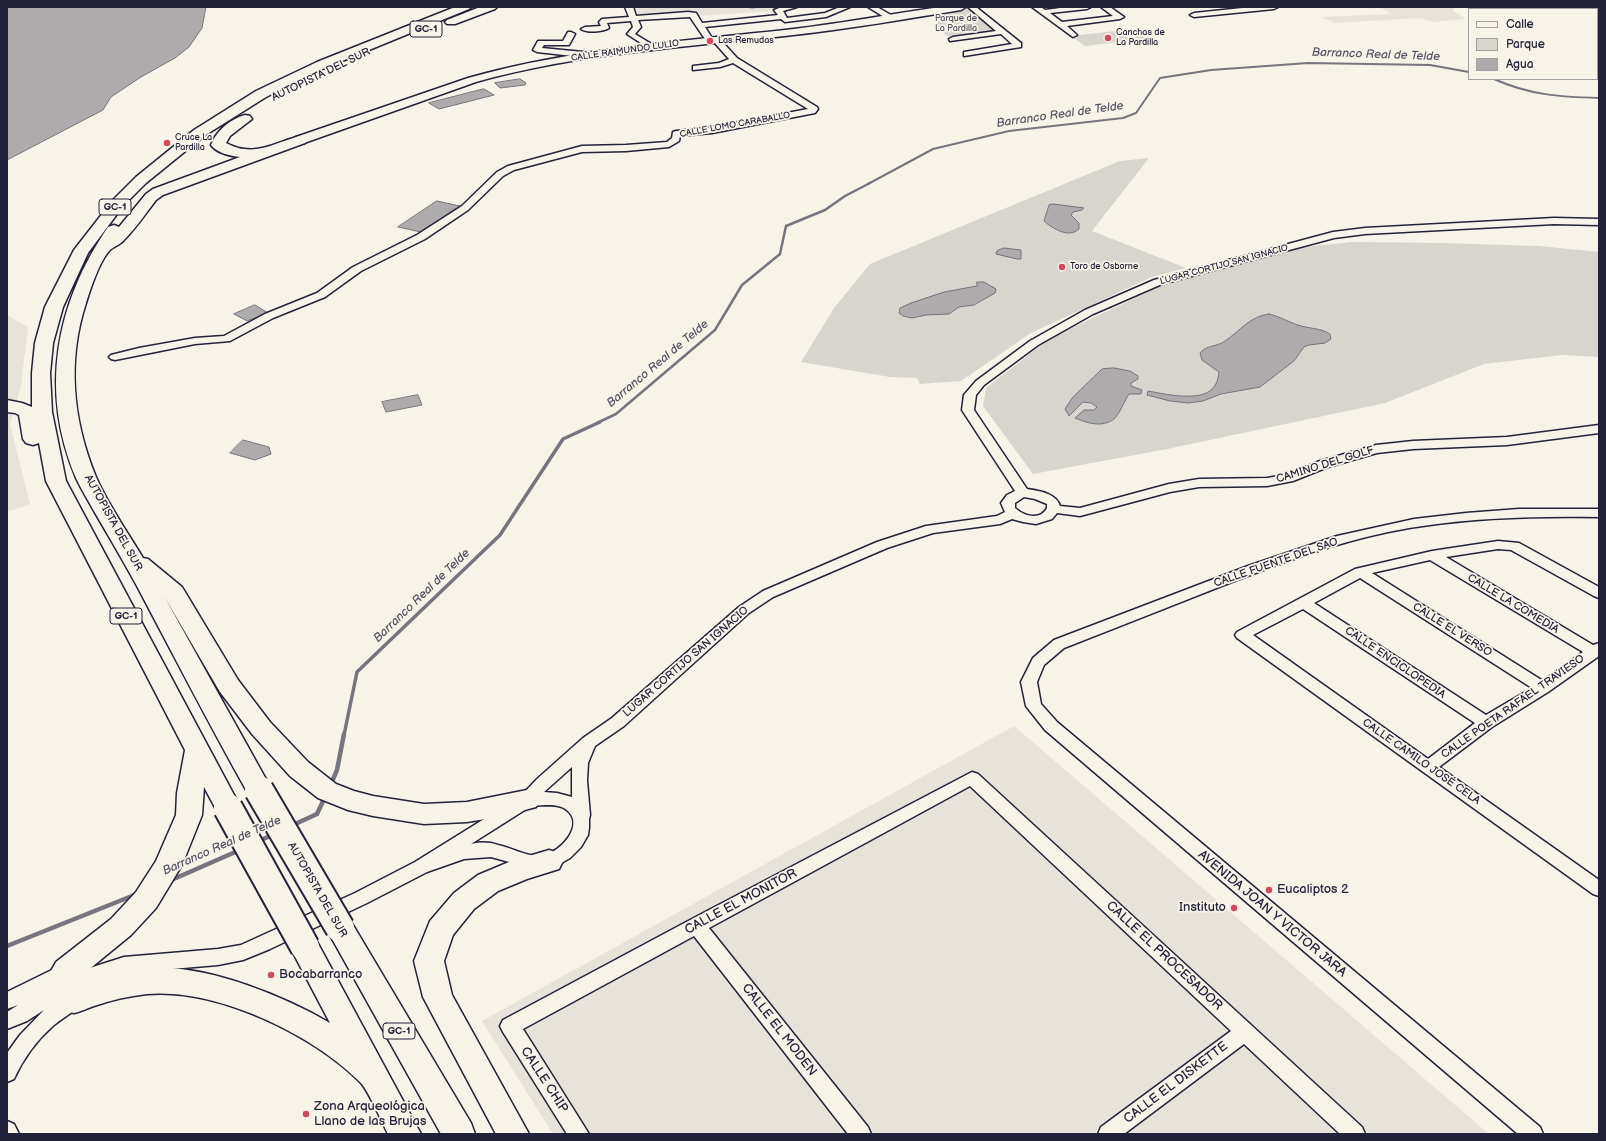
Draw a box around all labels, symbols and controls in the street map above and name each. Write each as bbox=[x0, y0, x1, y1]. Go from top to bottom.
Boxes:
legend bbox=[1468, 8, 1598, 80]
park label: Parque de La Pardilla bbox=[935, 14, 977, 35]
text: Calle bbox=[1506, 17, 1534, 32]
road number: GC-1 bbox=[410, 21, 442, 37]
place label: Canchas de La Pardilla bbox=[1116, 28, 1165, 49]
marker: Canchas de La Pardilla bbox=[1103, 33, 1113, 43]
marker: Las Remudas bbox=[705, 36, 715, 46]
place label: Las Remudas bbox=[718, 36, 774, 46]
text: Parque bbox=[1506, 37, 1545, 52]
street label: CALLE RAIMUNDO LULIO bbox=[570, 38, 680, 64]
street label: AUTOPISTA DEL SUR bbox=[270, 45, 372, 105]
water label: Barranco Real de Telde bbox=[1312, 46, 1440, 64]
text: Agua bbox=[1506, 57, 1534, 72]
water label: Barranco Real de Telde bbox=[996, 99, 1124, 131]
street label: CALLE LOMO CARABALLO bbox=[679, 110, 791, 140]
place label: Cruce La Pardilla bbox=[175, 133, 212, 154]
marker: Cruce La Pardilla bbox=[162, 138, 172, 148]
road number: GC-1 bbox=[99, 199, 131, 215]
street label: LUGAR CORTIJO SAN IGNACIO bbox=[1159, 243, 1289, 287]
marker: Toro de Osborne bbox=[1057, 262, 1067, 272]
place label: Toro de Osborne bbox=[1070, 262, 1138, 272]
water label: Barranco Real de Telde bbox=[604, 317, 712, 411]
street label: CAMINO DEL GOLF bbox=[1275, 444, 1375, 486]
street label: AUTOPISTA DEL SUR bbox=[81, 473, 145, 573]
street label: CALLE FUENTE DEL SAO bbox=[1212, 536, 1340, 590]
water label: Barranco Real de Telde bbox=[371, 546, 473, 646]
street label: CALLE LA COMEDIA bbox=[1465, 571, 1561, 637]
street label: CALLE EL VERSO bbox=[1410, 600, 1494, 660]
street label: LUGAR CORTIJO SAN IGNACIO bbox=[621, 604, 751, 720]
road number: GC-1 bbox=[110, 608, 142, 624]
street label: CALLE ENCICLOPEDIA bbox=[1342, 624, 1448, 702]
street label: CALLE POETA RAFAEL TRAVIESO bbox=[1439, 652, 1587, 762]
street label: CALLE CAMILO JOSÉ CELA bbox=[1359, 716, 1483, 808]
water label: Barranco Real de Telde bbox=[161, 813, 283, 879]
street label: AUTOPISTA DEL SUR bbox=[284, 840, 350, 940]
street label: AVENIDA JOAN Y VICTOR JARA bbox=[1195, 847, 1349, 981]
street label: CALLE EL MONITOR bbox=[682, 866, 800, 938]
place label: Eucaliptos 2 bbox=[1277, 882, 1349, 898]
marker: Eucaliptos 2 bbox=[1264, 885, 1274, 895]
street label: CALLE EL PROCESADOR bbox=[1103, 898, 1225, 1014]
place label: Instituto bbox=[1179, 900, 1226, 916]
marker: Instituto bbox=[1229, 903, 1239, 913]
place label: Bocabarranco bbox=[279, 967, 362, 983]
marker: Bocabarranco bbox=[266, 970, 276, 980]
street label: CALLE EL MODEN bbox=[738, 981, 820, 1079]
road number: GC-1 bbox=[383, 1023, 415, 1039]
street label: CALLE EL DISKETTE bbox=[1121, 1039, 1231, 1127]
street label: CALLE CHIP bbox=[517, 1044, 571, 1116]
place label: Zona Arqueológica Llano de las Brujas bbox=[314, 1099, 426, 1130]
marker: Zona Arqueológica Llano de las Brujas bbox=[301, 1109, 311, 1119]

